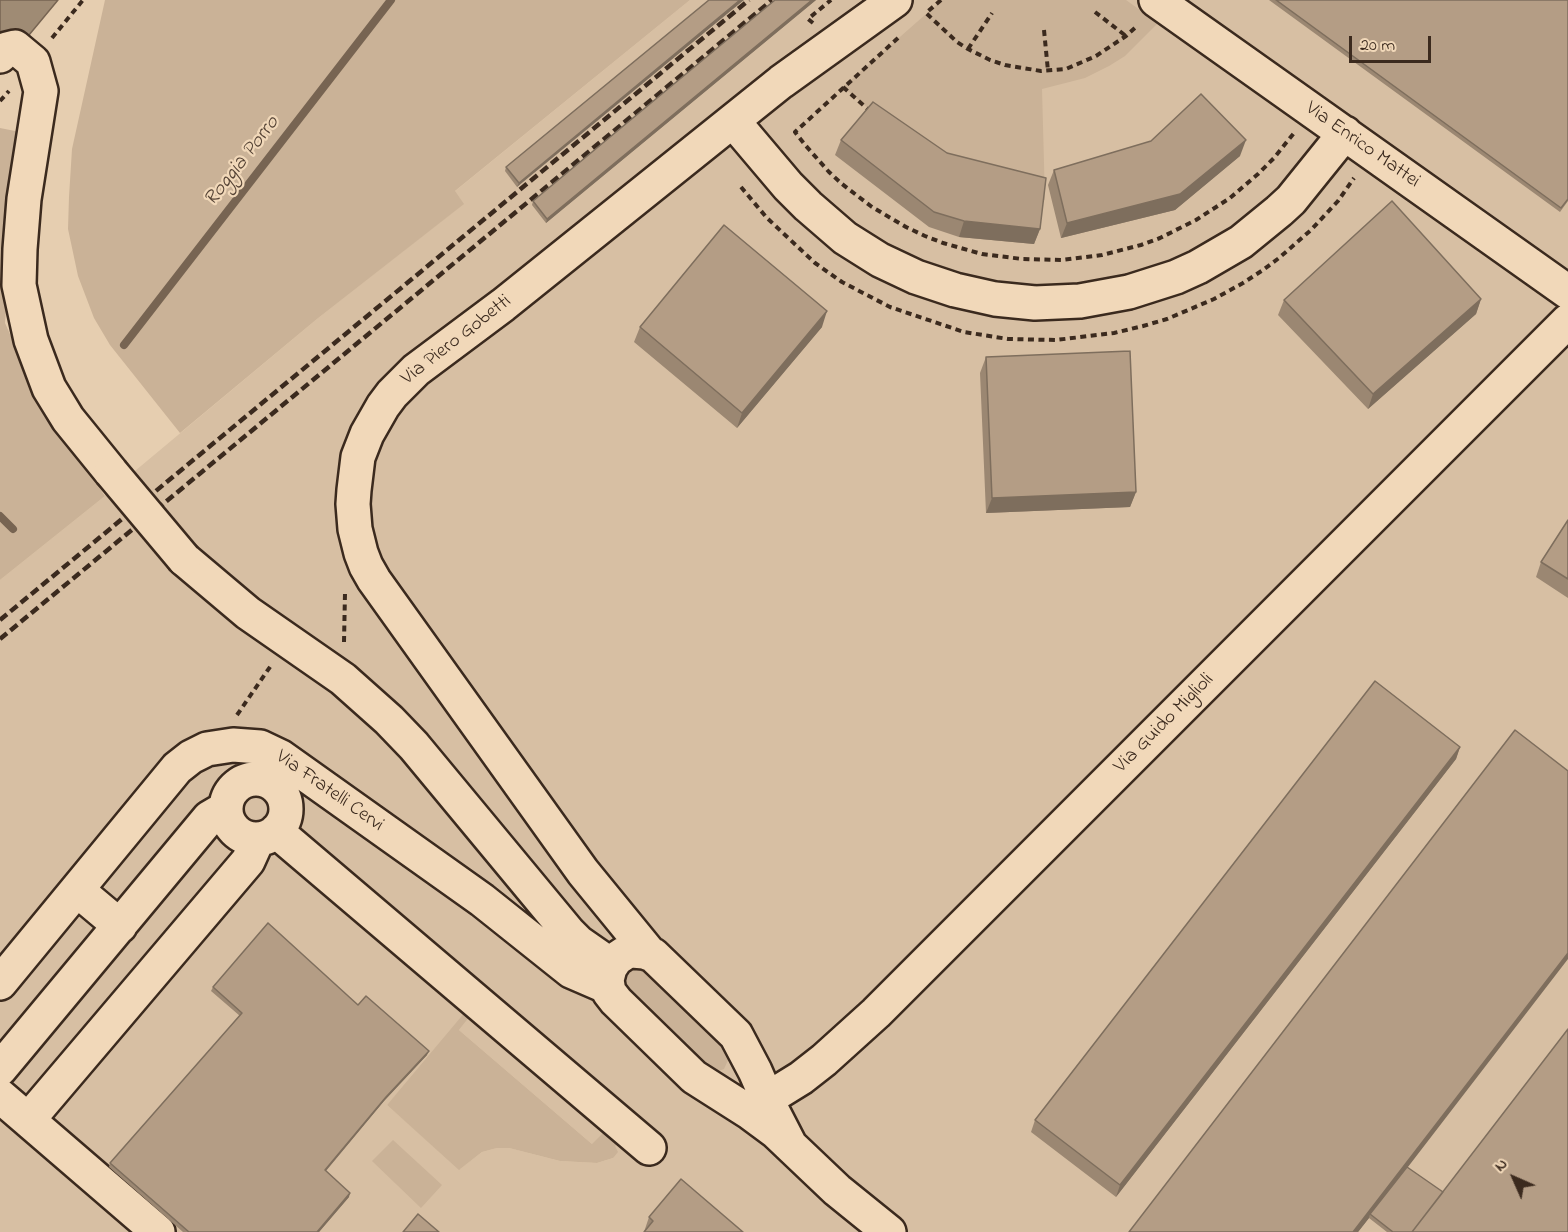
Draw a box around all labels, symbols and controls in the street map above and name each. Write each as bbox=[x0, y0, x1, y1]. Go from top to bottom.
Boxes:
scale bar bbox=[1352, 24, 1434, 62]
text: 20 m bbox=[1360, 33, 1395, 59]
street label: Via Enrico Mattei bbox=[1300, 98, 1424, 194]
water label: Roggia Porro bbox=[200, 112, 286, 212]
street label: Via Piero Gobetti bbox=[397, 291, 517, 391]
street label: Via Guido Miglioli bbox=[1110, 669, 1220, 779]
street label: Via Fratelli Cervi bbox=[270, 746, 388, 838]
north arrow bbox=[1484, 1148, 1544, 1208]
text: N bbox=[1489, 1153, 1514, 1178]

